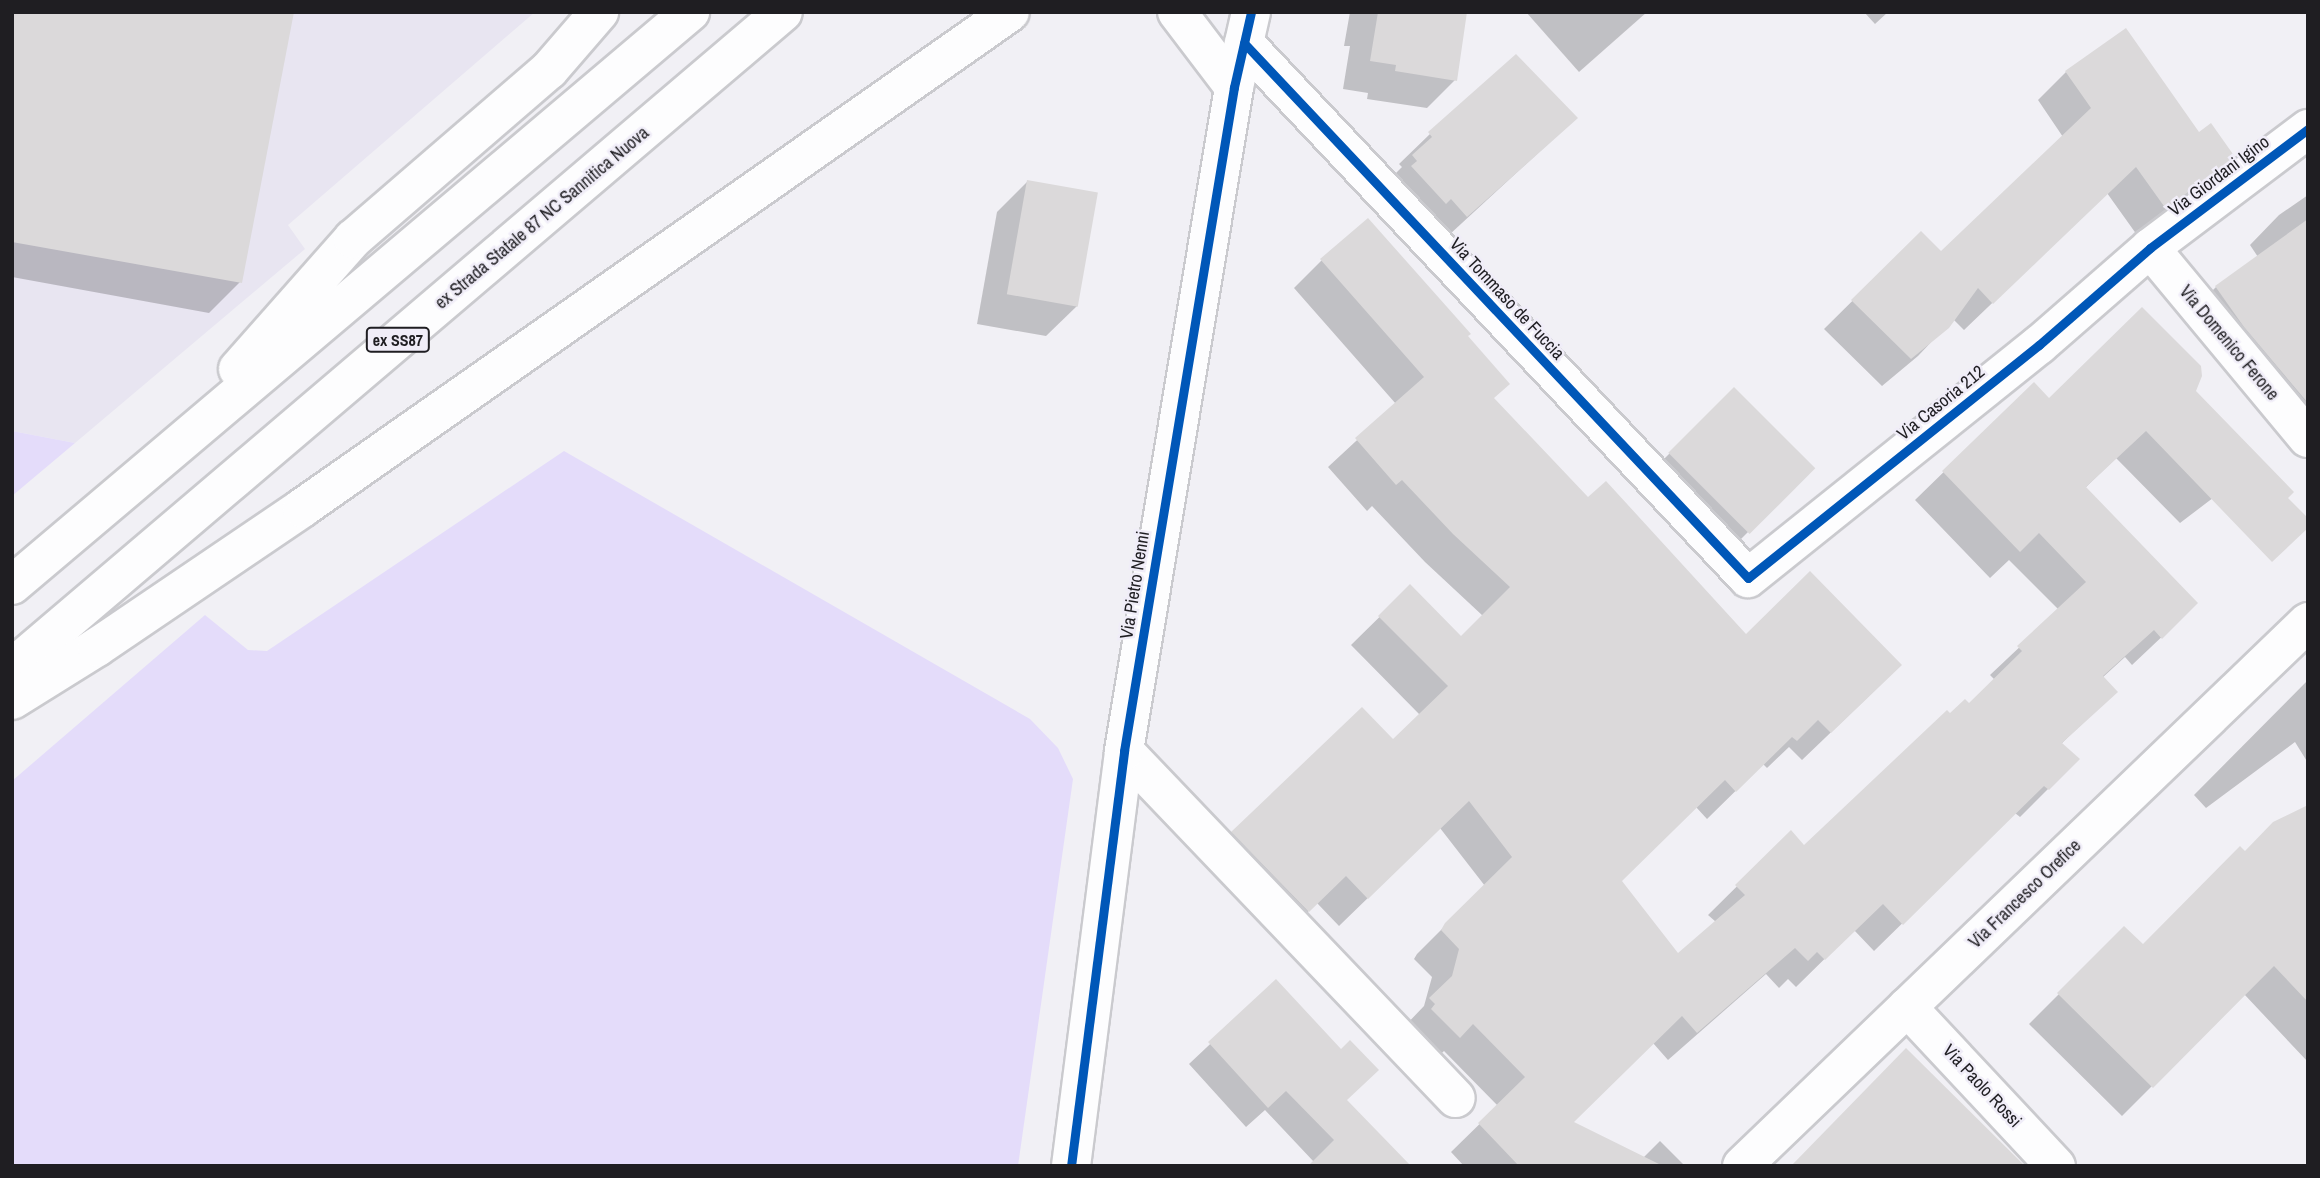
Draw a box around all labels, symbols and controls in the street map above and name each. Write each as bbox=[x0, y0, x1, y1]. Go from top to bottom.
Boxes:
street label: ex Strada Statale 87 NC Sannitica Nuova bbox=[431, 122, 653, 314]
street label: Via Giordani Igino bbox=[2164, 131, 2274, 221]
street label: Via Tommaso de Fuccia bbox=[1445, 234, 1569, 364]
street label: Via Domenico Ferone bbox=[2175, 281, 2283, 405]
road number: ex SS87 bbox=[365, 328, 431, 352]
street label: Via Casoria 212 bbox=[1893, 361, 1989, 445]
street label: Via Pietro Nenni bbox=[1116, 530, 1154, 640]
street label: Via Francesco Orefice bbox=[1964, 835, 2086, 953]
street label: Via Paolo Rossi bbox=[1938, 1040, 2026, 1132]

